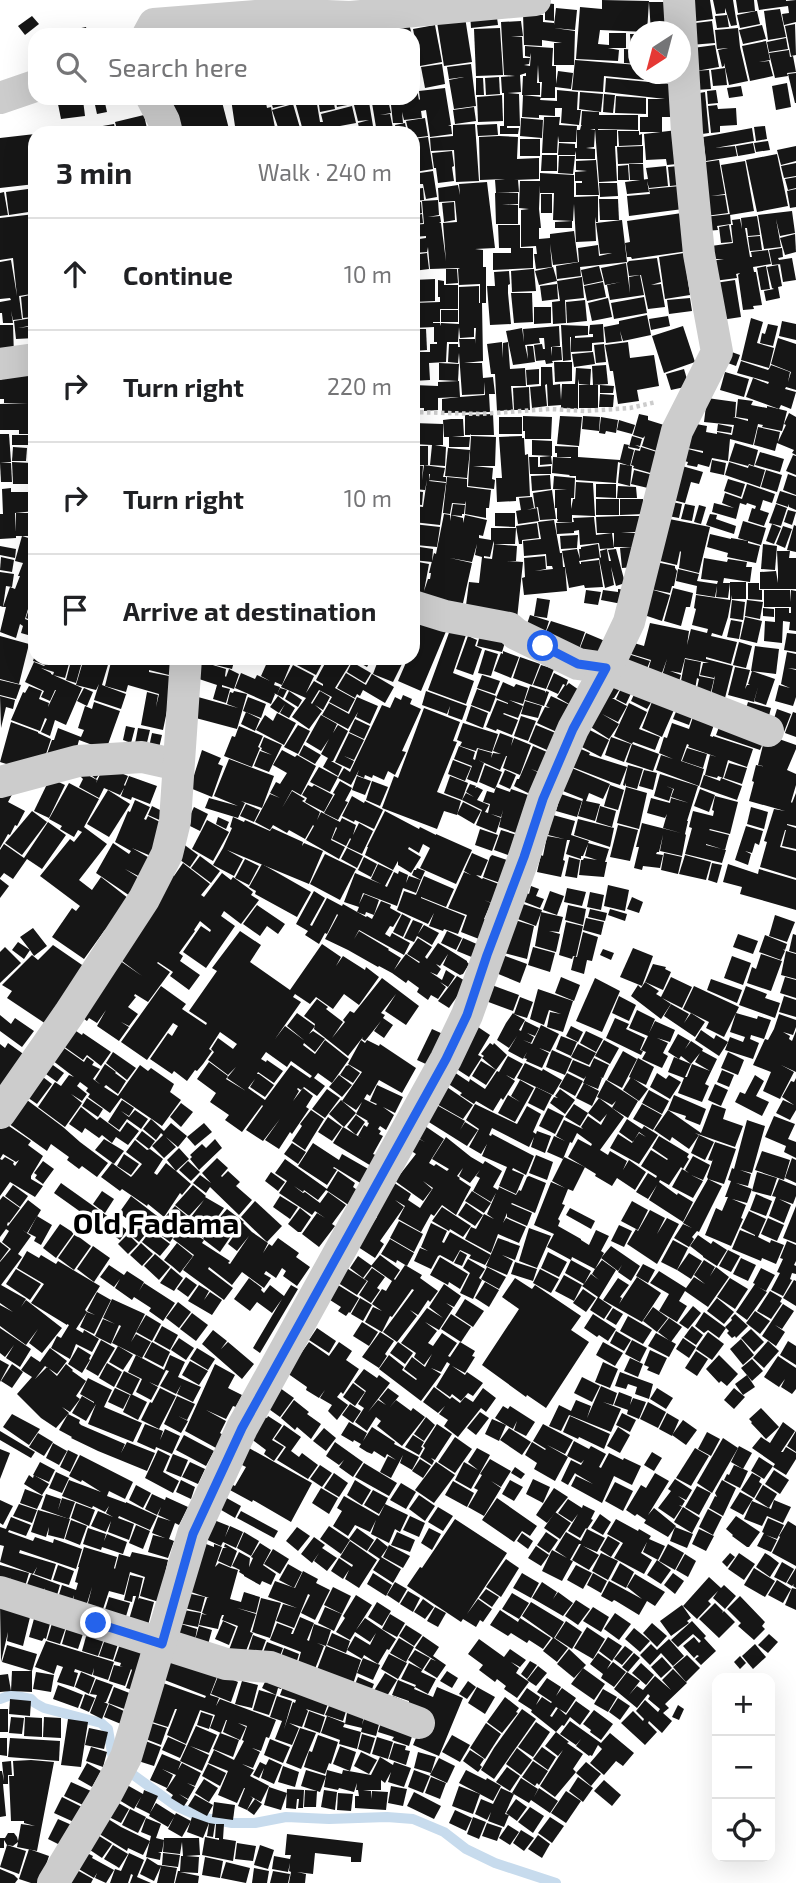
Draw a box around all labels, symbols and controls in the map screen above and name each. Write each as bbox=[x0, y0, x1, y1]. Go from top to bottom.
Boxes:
north arrow bbox=[628, 21, 691, 84]
search box bbox=[28, 28, 420, 105]
icon: search bbox=[52, 48, 90, 86]
text: Search here bbox=[108, 51, 248, 82]
text: 3 min bbox=[56, 154, 132, 190]
text: Walk · 240 m bbox=[258, 158, 392, 186]
icon: ahead bbox=[56, 255, 94, 293]
text: Continue bbox=[123, 259, 233, 290]
text: 10 m bbox=[344, 260, 392, 288]
icon: right bbox=[56, 367, 94, 405]
text: Turn right bbox=[123, 371, 244, 402]
text: 220 m bbox=[327, 372, 392, 400]
icon: right bbox=[56, 479, 94, 517]
text: Turn right bbox=[123, 483, 244, 514]
text: 10 m bbox=[344, 484, 392, 512]
icon: arrive bbox=[56, 591, 94, 629]
text: Arrive at destination bbox=[123, 595, 376, 626]
route start bbox=[527, 630, 558, 661]
district label: Old Fadama bbox=[73, 1204, 239, 1240]
route end bbox=[80, 1607, 111, 1638]
map controls bbox=[712, 1673, 775, 1862]
button: + bbox=[712, 1673, 775, 1736]
button: − bbox=[712, 1736, 775, 1799]
button: locate bbox=[712, 1799, 775, 1862]

